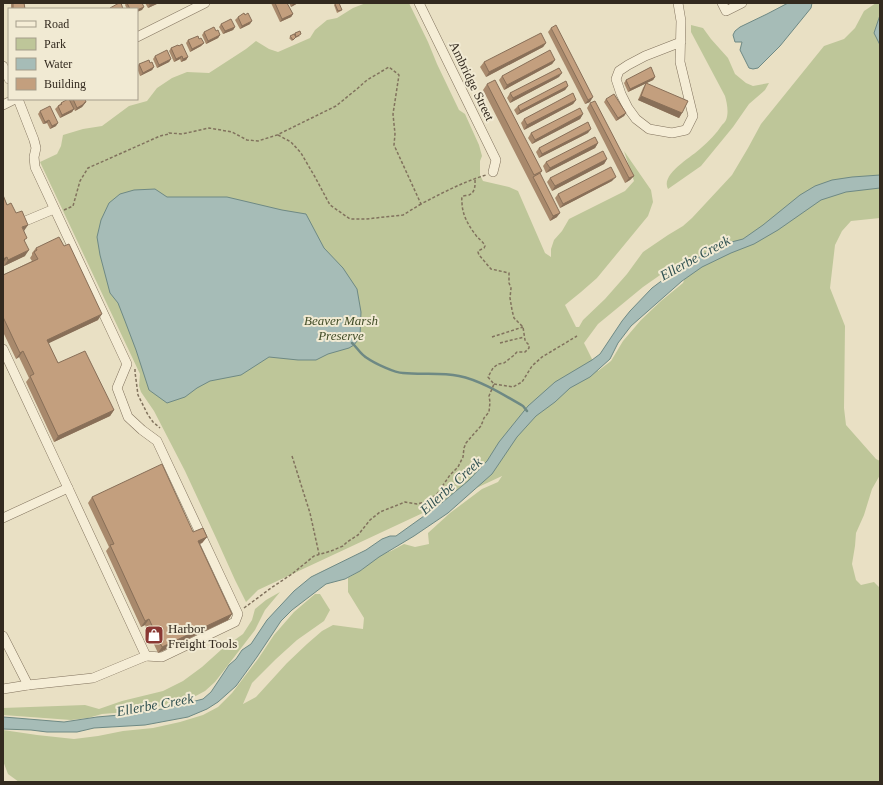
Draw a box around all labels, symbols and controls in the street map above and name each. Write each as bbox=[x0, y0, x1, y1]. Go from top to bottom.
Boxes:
legend bbox=[8, 8, 138, 100]
text: Road bbox=[44, 17, 69, 31]
text: Park bbox=[44, 37, 66, 51]
street label: Ambridge Street bbox=[446, 39, 498, 123]
text: Water bbox=[44, 57, 72, 71]
text: Building bbox=[44, 77, 86, 91]
water label: Ellerbe Creek bbox=[657, 232, 733, 284]
park label: Beaver Marsh Preserve bbox=[304, 313, 378, 343]
water label: Ellerbe Creek bbox=[416, 454, 485, 518]
place label: Harbor Freight Tools bbox=[168, 621, 237, 651]
shop icon: Harbor Freight Tools bbox=[143, 624, 165, 646]
water label: Ellerbe Creek bbox=[114, 691, 195, 719]

